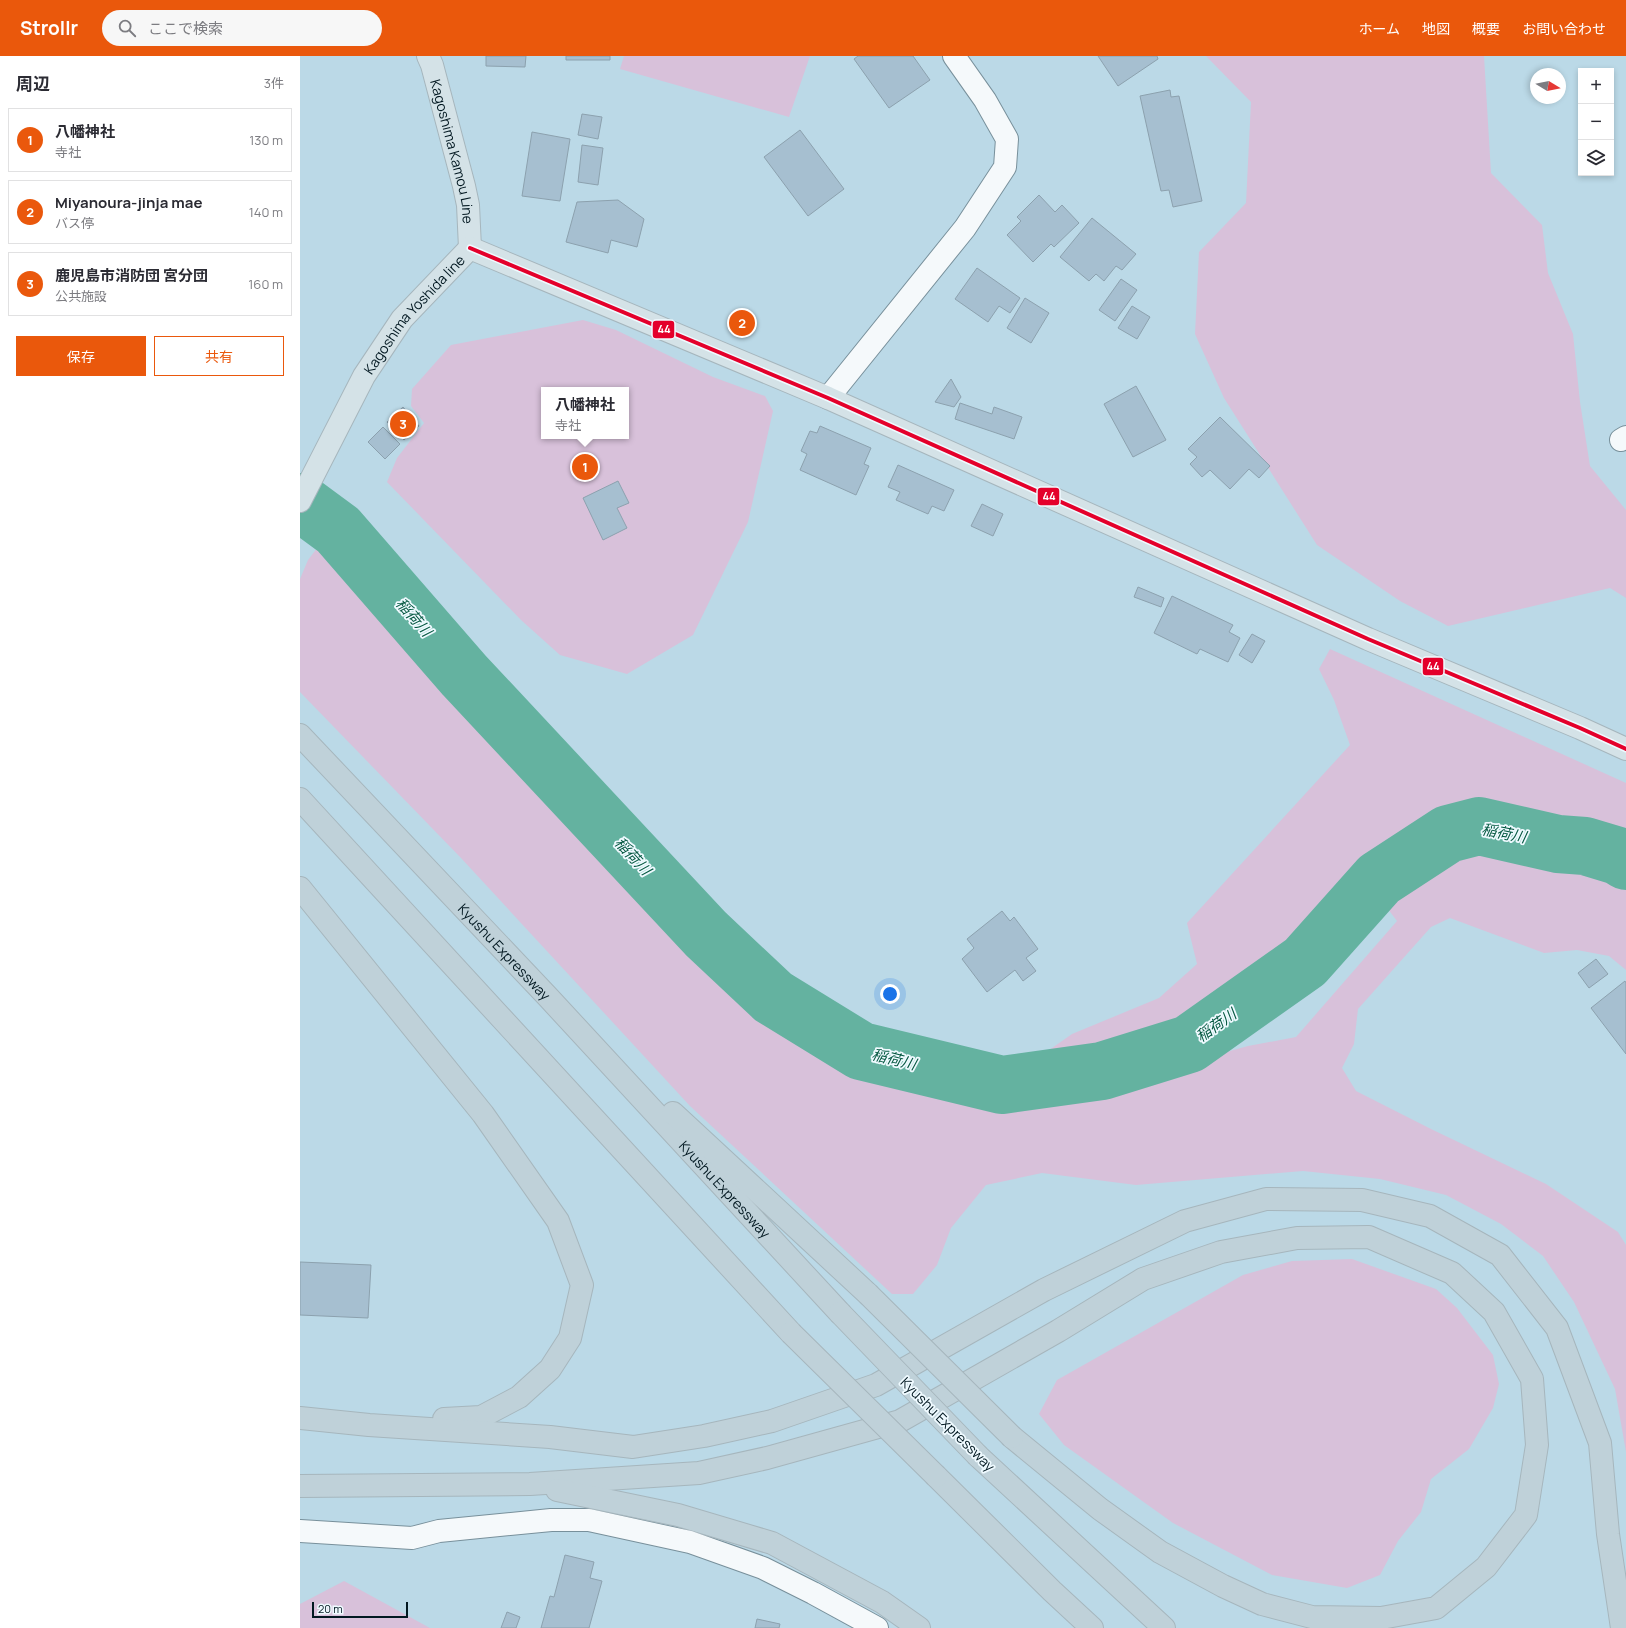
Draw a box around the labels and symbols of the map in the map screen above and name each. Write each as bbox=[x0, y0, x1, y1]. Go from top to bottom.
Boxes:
north arrow bbox=[1530, 68, 1566, 104]
street label: Kagoshima Kamou Line bbox=[427, 77, 478, 224]
street label: Kagoshima Yoshida line bbox=[359, 250, 468, 377]
pin: 2 bbox=[729, 308, 755, 338]
line badge: 44 bbox=[652, 320, 675, 339]
text: 44 bbox=[657, 321, 671, 336]
pin: 3 bbox=[390, 409, 416, 439]
pin: 1 bbox=[572, 452, 598, 482]
line badge: 44 bbox=[1037, 487, 1060, 506]
text: 44 bbox=[1042, 488, 1056, 503]
water label: 稲荷川 bbox=[391, 593, 438, 642]
line badge: 44 bbox=[1422, 657, 1444, 676]
text: 44 bbox=[1426, 658, 1440, 673]
water label: 稲荷川 bbox=[1480, 818, 1530, 848]
water label: 稲荷川 bbox=[610, 832, 657, 881]
street label: Kyushu Expressway bbox=[454, 899, 556, 1004]
your location bbox=[880, 984, 900, 1004]
water label: 稲荷川 bbox=[1192, 1002, 1242, 1047]
water label: 稲荷川 bbox=[870, 1043, 920, 1075]
street label: Kyushu Expressway bbox=[675, 1136, 776, 1242]
street label: Kyushu Expressway bbox=[897, 1373, 1000, 1476]
scale bar bbox=[312, 1600, 408, 1619]

